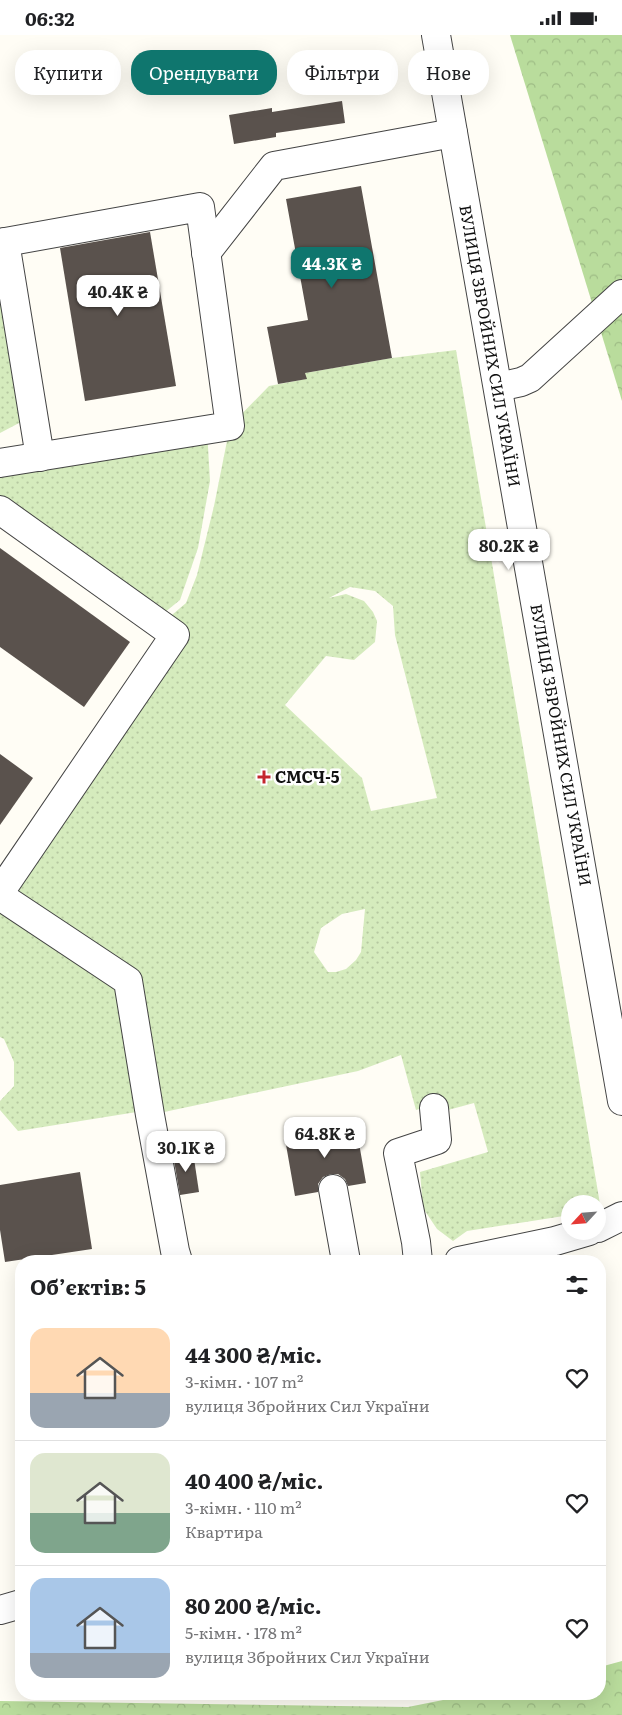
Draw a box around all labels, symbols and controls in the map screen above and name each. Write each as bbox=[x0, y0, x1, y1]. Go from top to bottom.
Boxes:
text: 06:32 bbox=[25, 4, 74, 32]
chip: Купити bbox=[15, 50, 121, 95]
chip: Орендувати bbox=[131, 50, 277, 95]
chip: Фільтри bbox=[287, 50, 398, 95]
chip: Нове bbox=[408, 50, 489, 95]
street label: ВУЛИЦЯ ЗБРОЙНИХ СИЛ УКРАЇНИ bbox=[454, 203, 528, 489]
pin: 44.3K ₴ bbox=[286, 247, 378, 289]
text: 44.3K ₴ bbox=[302, 251, 362, 275]
pin: 40.4K ₴ bbox=[72, 275, 164, 317]
text: 40.4K ₴ bbox=[88, 279, 148, 303]
pin: 80.2K ₴ bbox=[463, 529, 555, 571]
text: 80.2K ₴ bbox=[479, 533, 539, 557]
street label: ВУЛИЦЯ ЗБРОЙНИХ СИЛ УКРАЇНИ bbox=[525, 602, 599, 888]
place label: СМСЧ-5 bbox=[275, 764, 340, 788]
marker: СМСЧ-5 bbox=[257, 770, 271, 784]
pin: 64.8K ₴ bbox=[279, 1117, 371, 1159]
text: 64.8K ₴ bbox=[295, 1121, 355, 1145]
pin: 30.1K ₴ bbox=[140, 1131, 232, 1173]
text: 30.1K ₴ bbox=[157, 1135, 215, 1159]
north arrow bbox=[561, 1195, 606, 1240]
map controls bbox=[561, 1195, 606, 1240]
text: Об’єктів: 5 bbox=[30, 1270, 146, 1301]
icon: filters bbox=[563, 1271, 591, 1299]
text: 44 300 ₴/міс. bbox=[185, 1338, 322, 1369]
icon: home bbox=[70, 1348, 130, 1408]
icon: heart bbox=[563, 1364, 591, 1392]
text: 3-кімн. · 107 m² bbox=[185, 1369, 303, 1393]
text: вулиця Збройних Сил України bbox=[185, 1393, 430, 1417]
text: 40 400 ₴/міс. bbox=[185, 1464, 323, 1495]
icon: home bbox=[70, 1473, 130, 1533]
icon: heart bbox=[563, 1489, 591, 1517]
text: 3-кімн. · 110 m² bbox=[185, 1495, 302, 1519]
text: Квартира bbox=[185, 1519, 263, 1543]
text: 80 200 ₴/міс. bbox=[185, 1589, 322, 1620]
icon: home bbox=[70, 1598, 130, 1658]
icon: heart bbox=[563, 1614, 591, 1642]
text: 5-кімн. · 178 m² bbox=[185, 1620, 302, 1644]
text: вулиця Збройних Сил України bbox=[185, 1644, 430, 1668]

